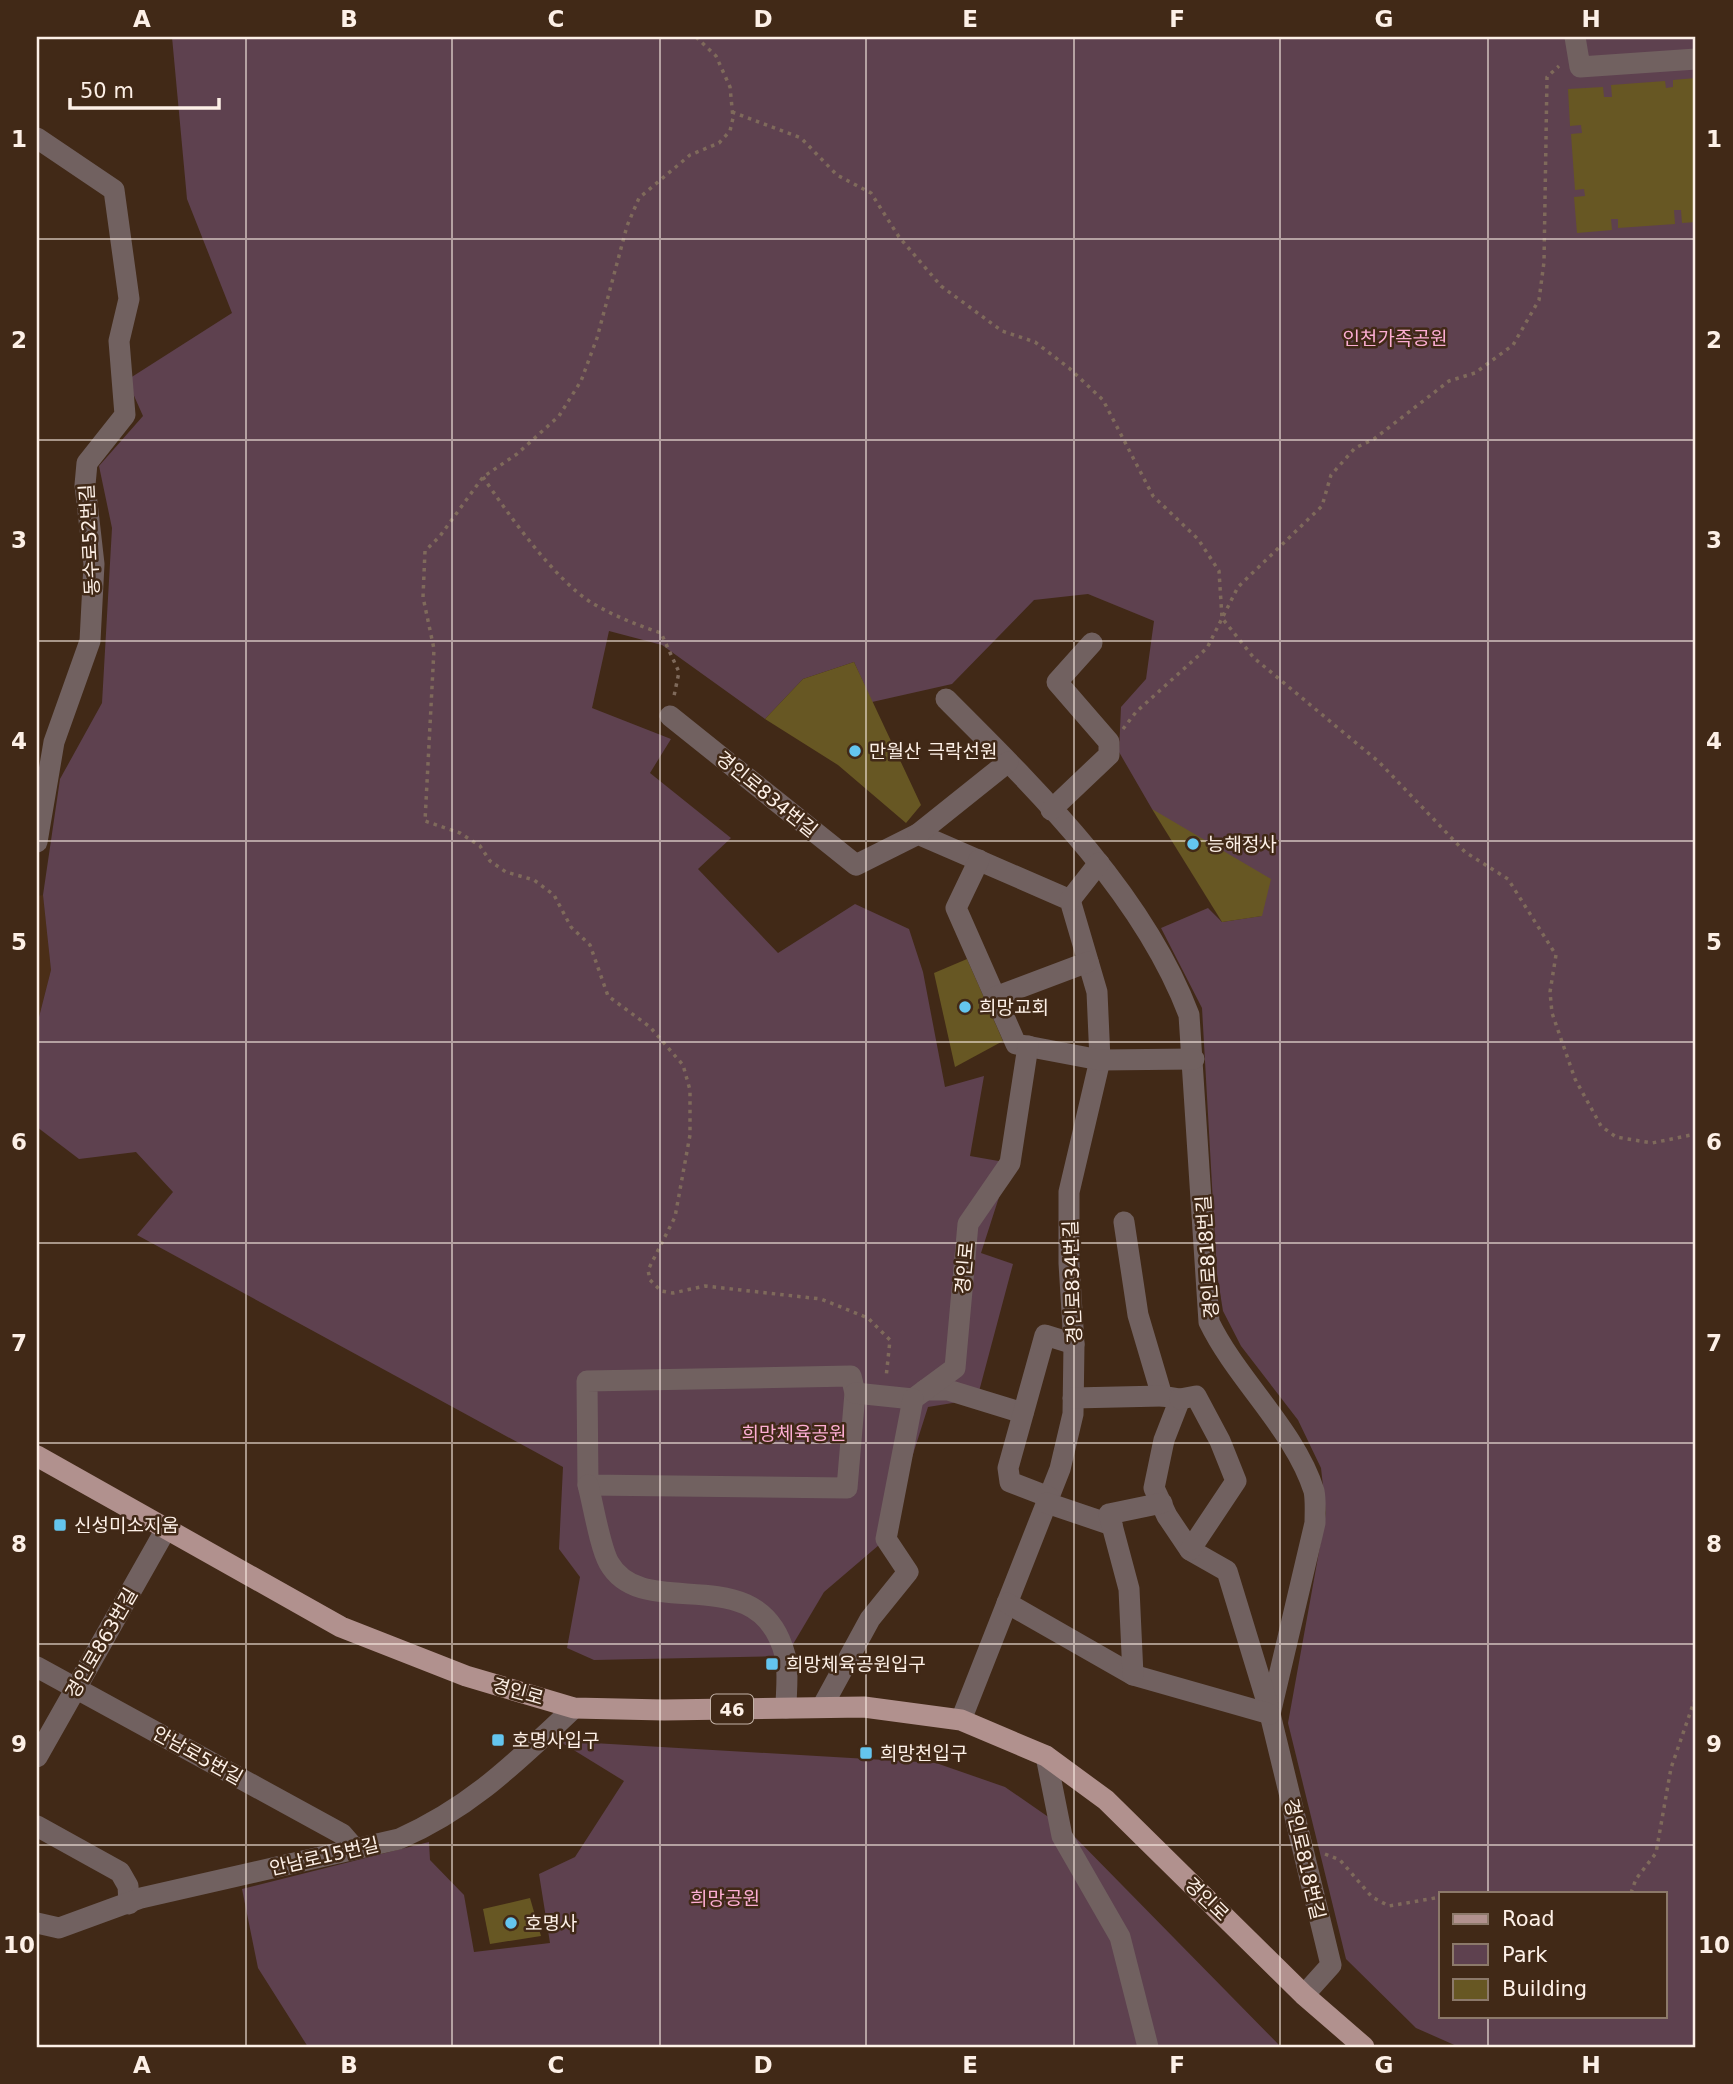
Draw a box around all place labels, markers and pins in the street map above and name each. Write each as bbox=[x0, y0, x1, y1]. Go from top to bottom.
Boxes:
place label: 만월산 극락선원 bbox=[869, 740, 997, 762]
marker: 만월산 극락선원 bbox=[847, 743, 863, 759]
place label: 능해정사 bbox=[1207, 833, 1277, 855]
marker: 능해정사 bbox=[1185, 836, 1201, 852]
place label: 희망교회 bbox=[979, 996, 1049, 1018]
marker: 희망교회 bbox=[957, 999, 973, 1015]
place label: 신성미소지움 bbox=[74, 1514, 179, 1536]
marker: 신성미소지움 bbox=[52, 1517, 68, 1533]
place label: 희망체육공원입구 bbox=[786, 1653, 926, 1675]
marker: 희망체육공원입구 bbox=[764, 1656, 780, 1672]
place label: 호명사입구 bbox=[512, 1729, 599, 1751]
marker: 호명사입구 bbox=[490, 1732, 506, 1748]
place label: 희망천입구 bbox=[880, 1742, 967, 1764]
marker: 희망천입구 bbox=[858, 1745, 874, 1761]
place label: 호명사 bbox=[525, 1912, 577, 1934]
marker: 호명사 bbox=[503, 1915, 519, 1931]

